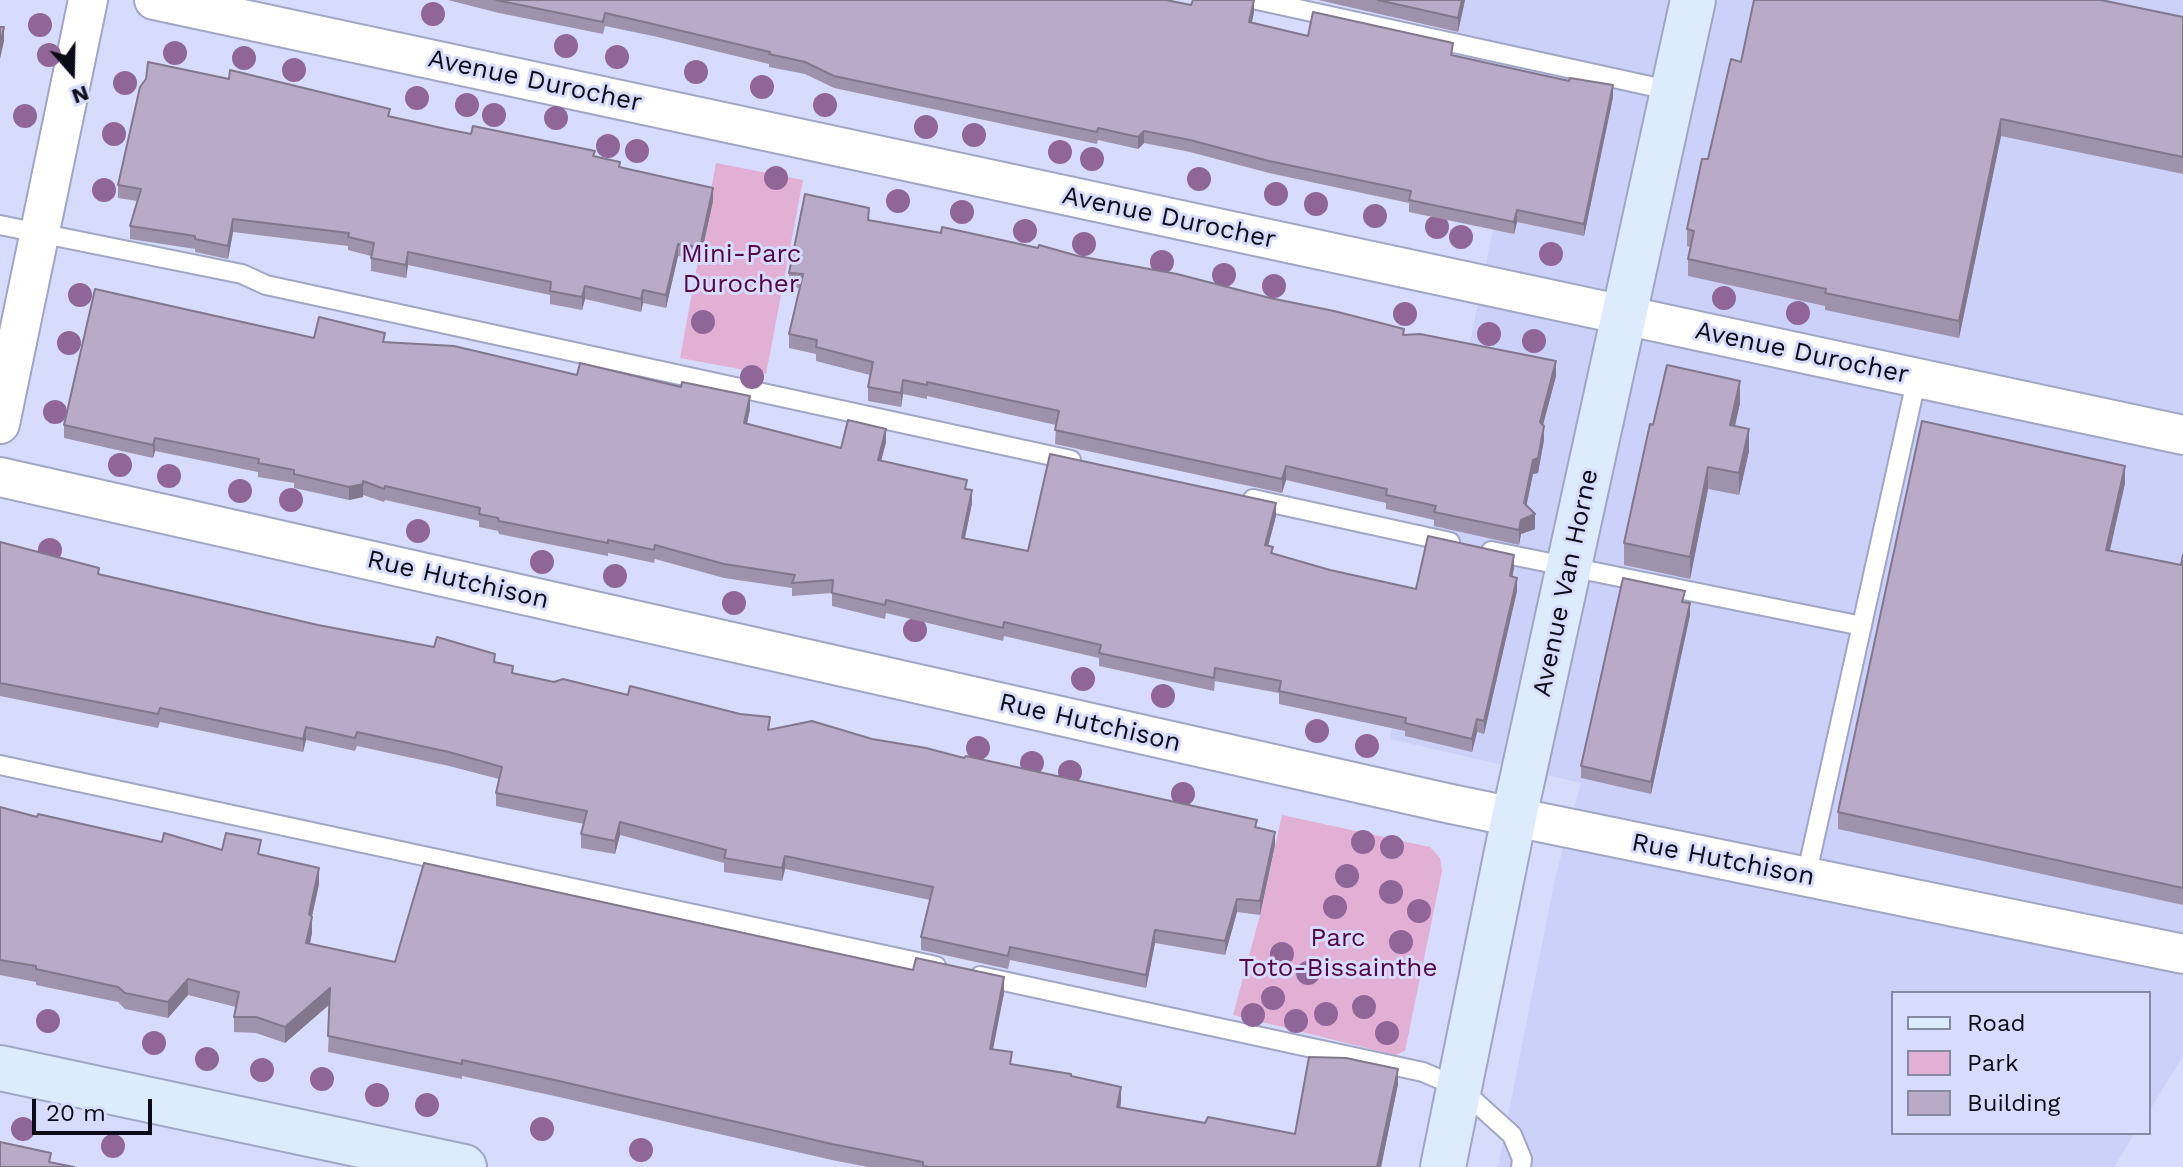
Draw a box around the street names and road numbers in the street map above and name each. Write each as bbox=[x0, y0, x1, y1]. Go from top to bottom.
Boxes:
street label: Avenue Durocher bbox=[425, 43, 645, 119]
street label: Avenue Durocher bbox=[1059, 180, 1279, 256]
street label: Avenue Durocher bbox=[1692, 315, 1912, 391]
street label: Avenue Van Horne bbox=[1527, 466, 1605, 700]
street label: Rue Hutchison bbox=[364, 544, 552, 616]
street label: Rue Hutchison bbox=[996, 687, 1184, 759]
street label: Rue Hutchison bbox=[1629, 827, 1817, 893]

